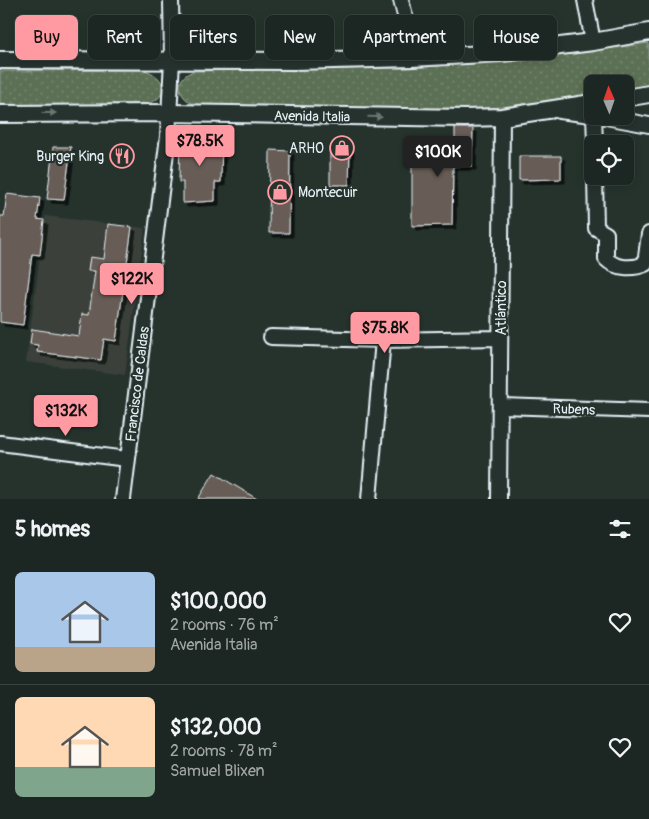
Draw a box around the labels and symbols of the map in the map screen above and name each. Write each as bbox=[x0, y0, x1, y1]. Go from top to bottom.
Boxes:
north arrow bbox=[584, 75, 634, 125]
street label: Avenida Italia bbox=[274, 107, 350, 126]
one-way arrow bbox=[41, 109, 57, 117]
one-way arrow bbox=[367, 113, 383, 121]
pin: $78.5K bbox=[159, 124, 241, 167]
shop icon: ARHO bbox=[329, 135, 355, 161]
pin: $100K bbox=[403, 136, 473, 178]
place label: ARHO bbox=[289, 140, 324, 157]
restaurant icon: Burger King bbox=[109, 143, 135, 169]
place label: Burger King bbox=[36, 148, 104, 165]
shop icon: Montecuir bbox=[267, 179, 293, 205]
place label: Montecuir bbox=[298, 184, 357, 201]
pin: $122K bbox=[97, 262, 167, 305]
street label: Atlántico bbox=[493, 280, 510, 336]
pin: $75.8K bbox=[344, 312, 426, 354]
street label: Francisco de Caldas bbox=[122, 325, 153, 443]
pin: $132K bbox=[31, 394, 101, 437]
street label: Rubens bbox=[552, 400, 596, 419]

